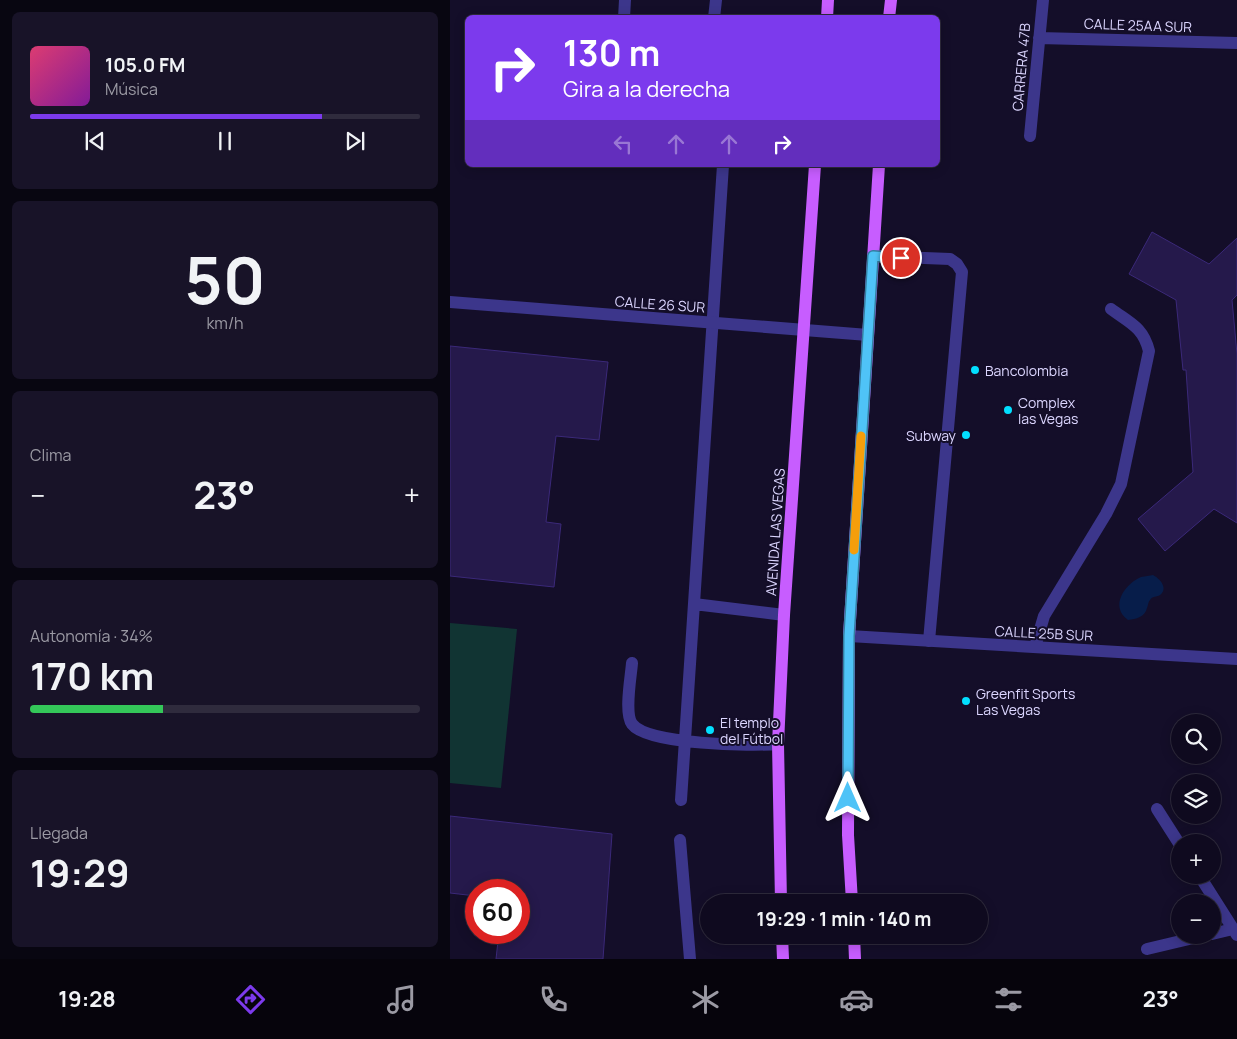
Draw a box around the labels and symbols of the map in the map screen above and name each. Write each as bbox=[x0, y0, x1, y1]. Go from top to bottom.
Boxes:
street label: CALLE 25AA SUR bbox=[1084, 14, 1193, 36]
street label: CARRERA 47B bbox=[1008, 22, 1034, 112]
pin bbox=[880, 237, 922, 279]
street label: CALLE 26 SUR bbox=[614, 291, 706, 317]
place label: Bancolombia bbox=[985, 361, 1068, 380]
marker: Bancolombia bbox=[969, 364, 981, 376]
place label: Complex las Vegas bbox=[1018, 393, 1078, 428]
marker: Complex las Vegas bbox=[1002, 404, 1014, 416]
place label: Subway bbox=[906, 426, 957, 445]
marker: Subway bbox=[960, 429, 972, 441]
street label: AVENIDA LAS VEGAS bbox=[761, 467, 789, 596]
street label: CALLE 25B SUR bbox=[994, 621, 1094, 645]
place label: Greenfit Sports Las Vegas bbox=[976, 684, 1075, 719]
marker: Greenfit Sports Las Vegas bbox=[960, 695, 972, 707]
place label: El templo del Fútbol bbox=[720, 713, 783, 748]
marker: El templo del Fútbol bbox=[704, 724, 716, 736]
position arrow bbox=[821, 771, 873, 823]
speed limit sign: 60 bbox=[465, 879, 530, 944]

